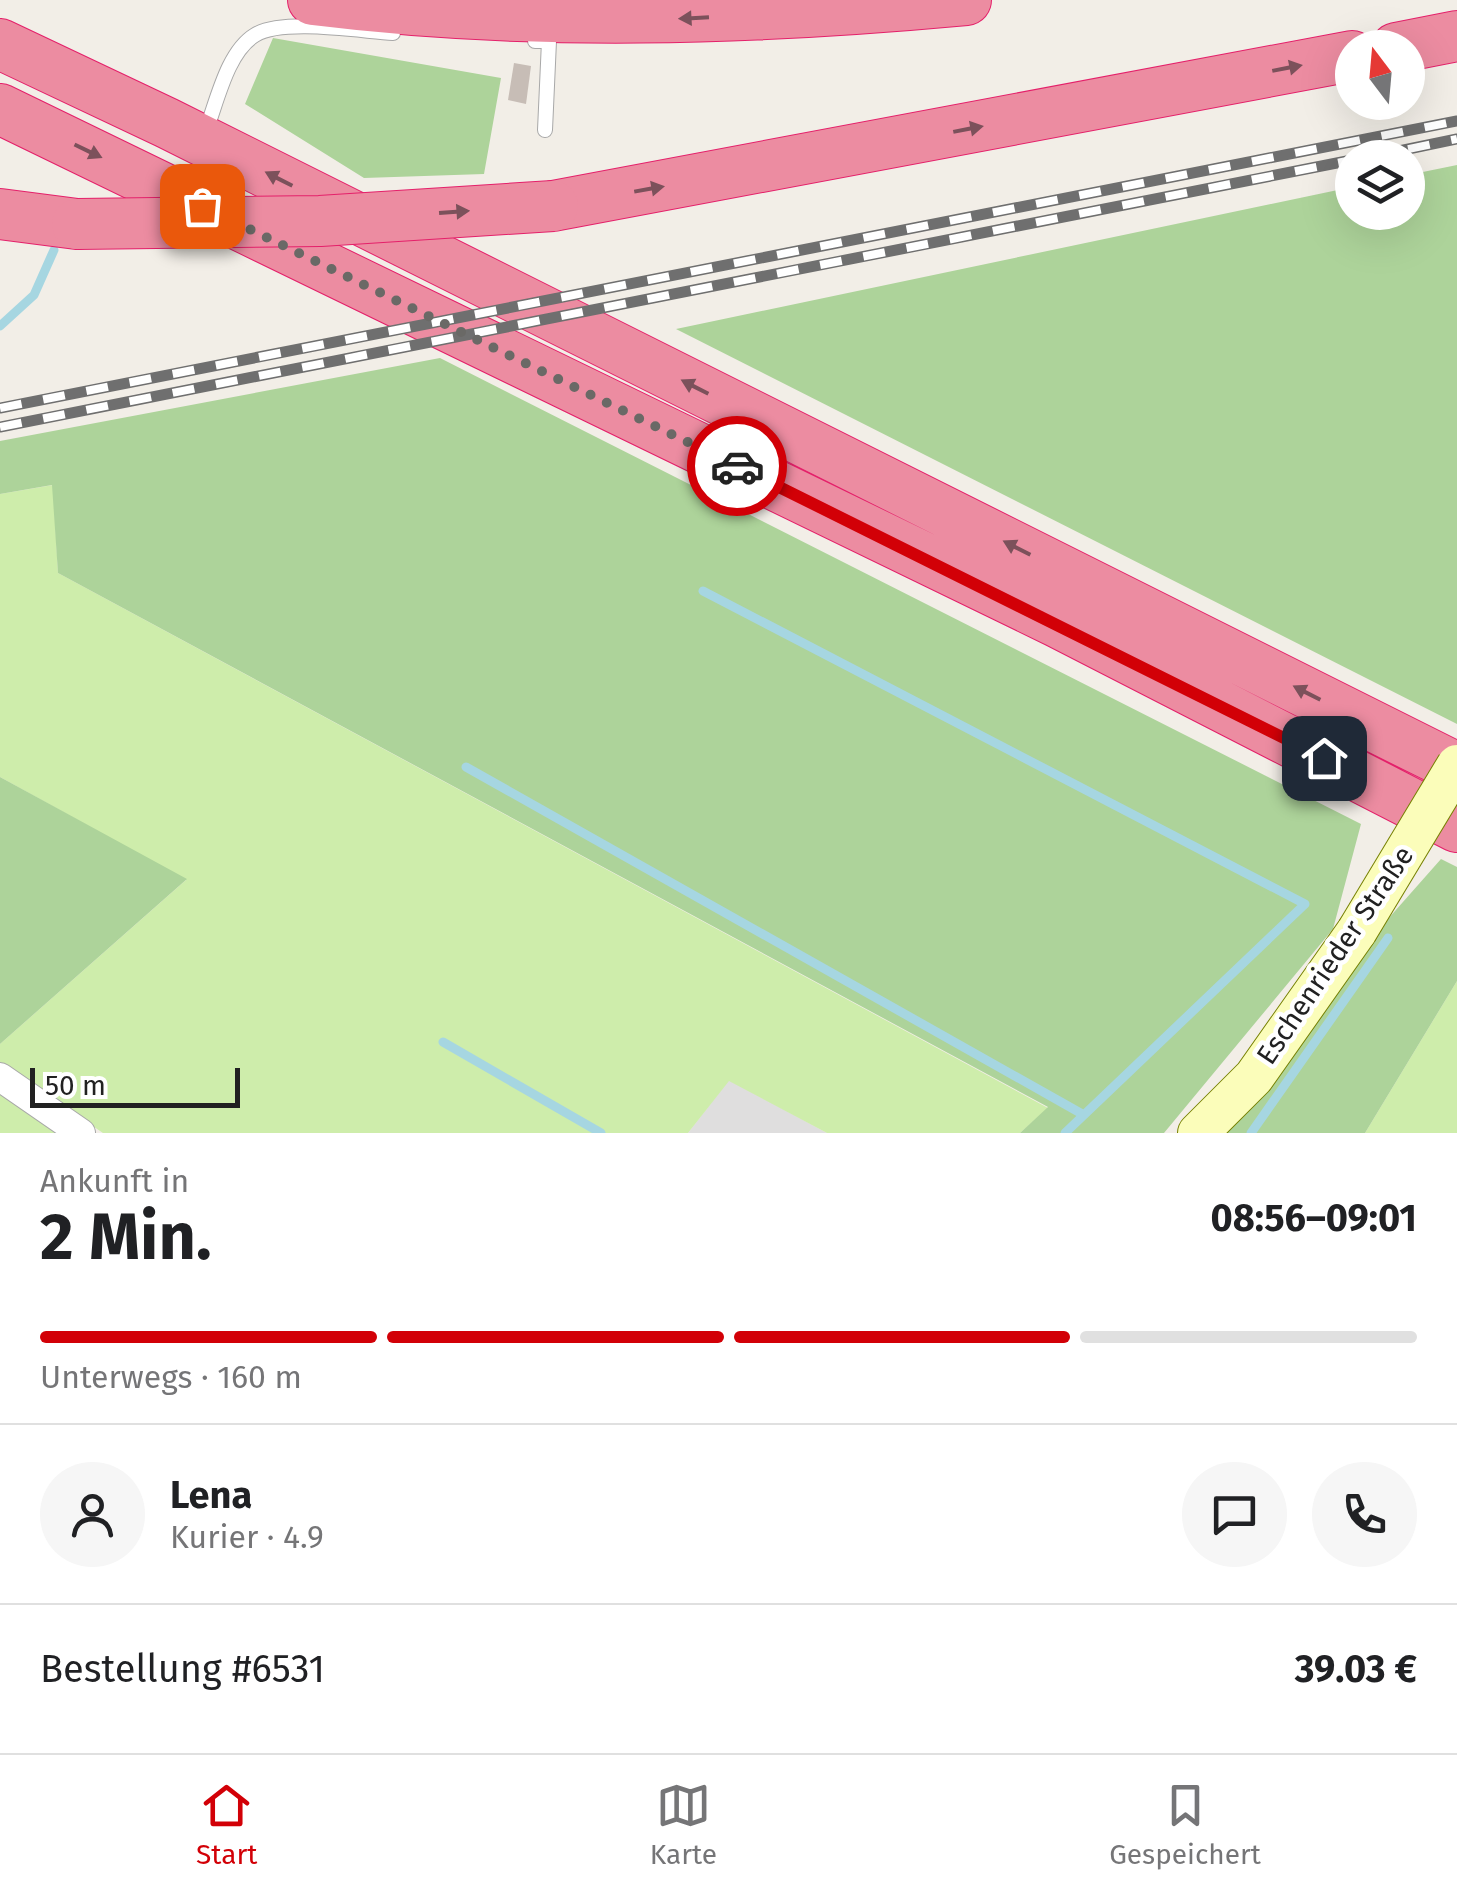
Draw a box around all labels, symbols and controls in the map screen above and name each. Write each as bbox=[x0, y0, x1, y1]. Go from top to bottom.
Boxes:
one-way arrow bbox=[677, 11, 709, 27]
north arrow bbox=[1335, 30, 1425, 120]
map controls bbox=[1335, 30, 1425, 230]
one-way arrow bbox=[1272, 60, 1303, 76]
one-way arrow bbox=[953, 121, 984, 137]
button: layers bbox=[1335, 140, 1425, 230]
one-way arrow bbox=[74, 143, 103, 160]
pin bbox=[160, 164, 245, 249]
one-way arrow bbox=[264, 171, 293, 188]
icon: bag bbox=[175, 179, 230, 234]
one-way arrow bbox=[633, 181, 665, 196]
one-way arrow bbox=[439, 204, 471, 220]
one-way arrow bbox=[680, 379, 709, 396]
courier bbox=[687, 416, 787, 516]
icon: car bbox=[710, 439, 765, 494]
one-way arrow bbox=[1002, 540, 1031, 557]
one-way arrow bbox=[1293, 685, 1322, 702]
pin bbox=[1282, 716, 1367, 801]
icon: home bbox=[1297, 731, 1352, 786]
street label: Eschenrieder Straße bbox=[1250, 840, 1420, 1070]
scale bar bbox=[30, 1063, 240, 1108]
text: 50 m bbox=[45, 1069, 106, 1102]
text: Ankunft in bbox=[40, 1162, 189, 1200]
text: 08:56–09:01 bbox=[1210, 1195, 1417, 1241]
text: 2 Min. bbox=[40, 1198, 212, 1276]
text: Unterwegs · 160 m bbox=[40, 1358, 302, 1396]
button: person bbox=[40, 1462, 145, 1567]
button: chat bbox=[1182, 1462, 1287, 1567]
button: phone bbox=[1312, 1462, 1417, 1567]
text: Lena bbox=[170, 1472, 252, 1518]
text: Kurier · 4.9 bbox=[170, 1518, 324, 1556]
text: Bestellung #6531 bbox=[40, 1646, 325, 1692]
text: 39.03 € bbox=[1295, 1646, 1417, 1692]
tab: Start bbox=[196, 1778, 257, 1871]
tab: Karte bbox=[650, 1778, 717, 1871]
tab: Gespeichert bbox=[1109, 1778, 1261, 1871]

